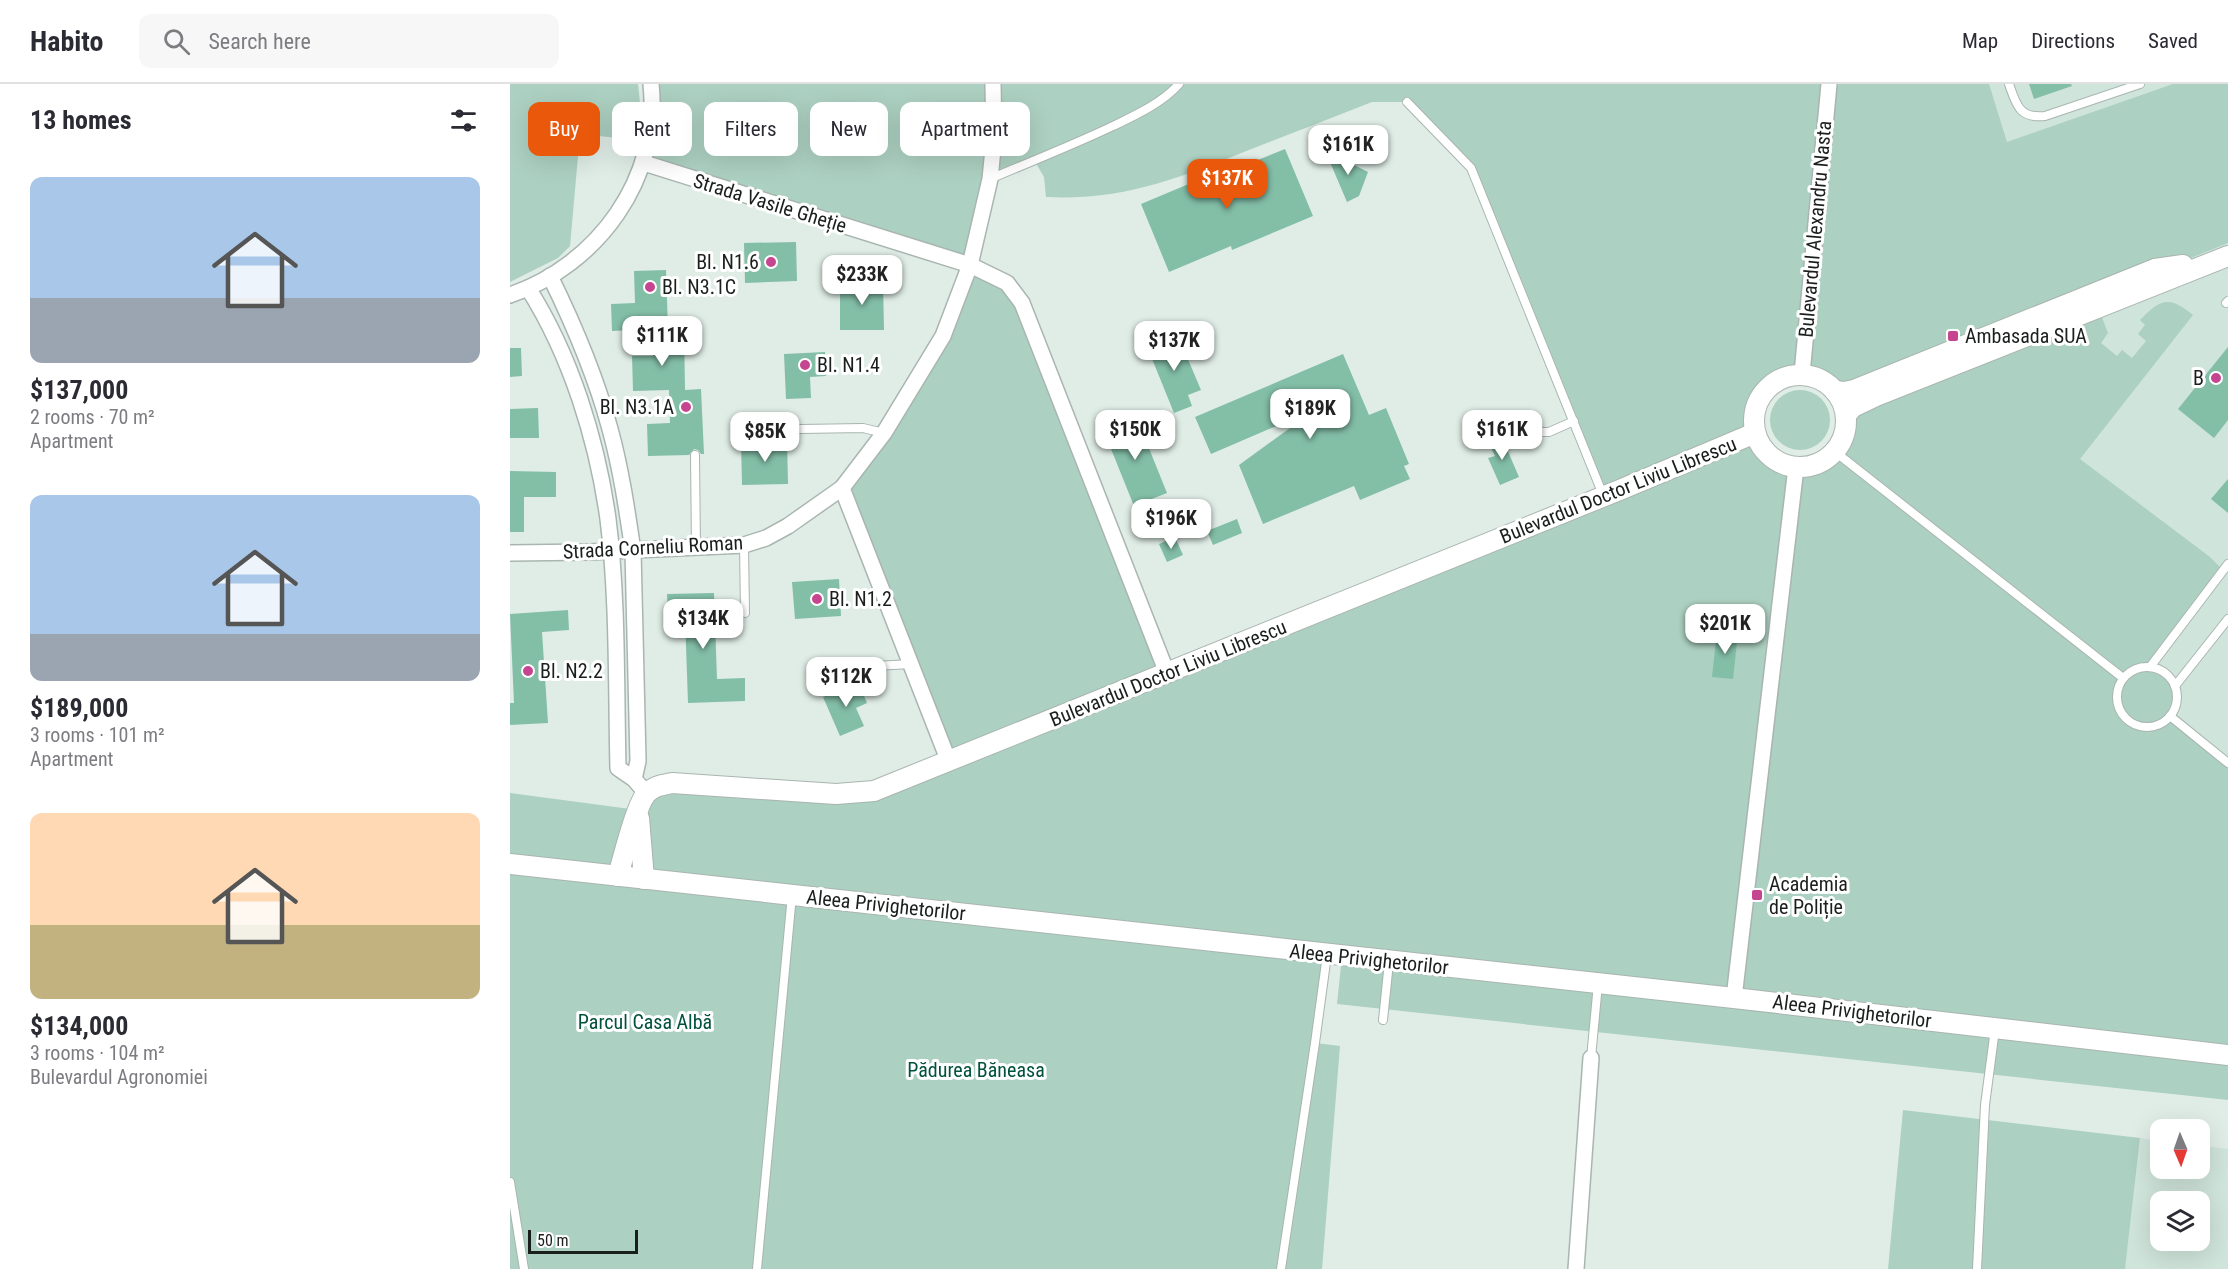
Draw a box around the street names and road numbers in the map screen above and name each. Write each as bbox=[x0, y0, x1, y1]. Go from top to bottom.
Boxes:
street label: Bulevardul Alexandru Nasta bbox=[1794, 120, 1836, 338]
street label: Strada Vasile Gheție bbox=[690, 168, 850, 239]
street label: Bulevardul Doctor Liviu Librescu bbox=[1496, 431, 1740, 549]
street label: Strada Corneliu Roman bbox=[562, 530, 744, 564]
street label: Bulevardul Doctor Liviu Librescu bbox=[1046, 614, 1290, 732]
street label: Aleea Privighetorilor bbox=[805, 885, 967, 925]
street label: Aleea Privighetorilor bbox=[1288, 939, 1450, 979]
street label: Aleea Privighetorilor bbox=[1771, 989, 1933, 1033]

